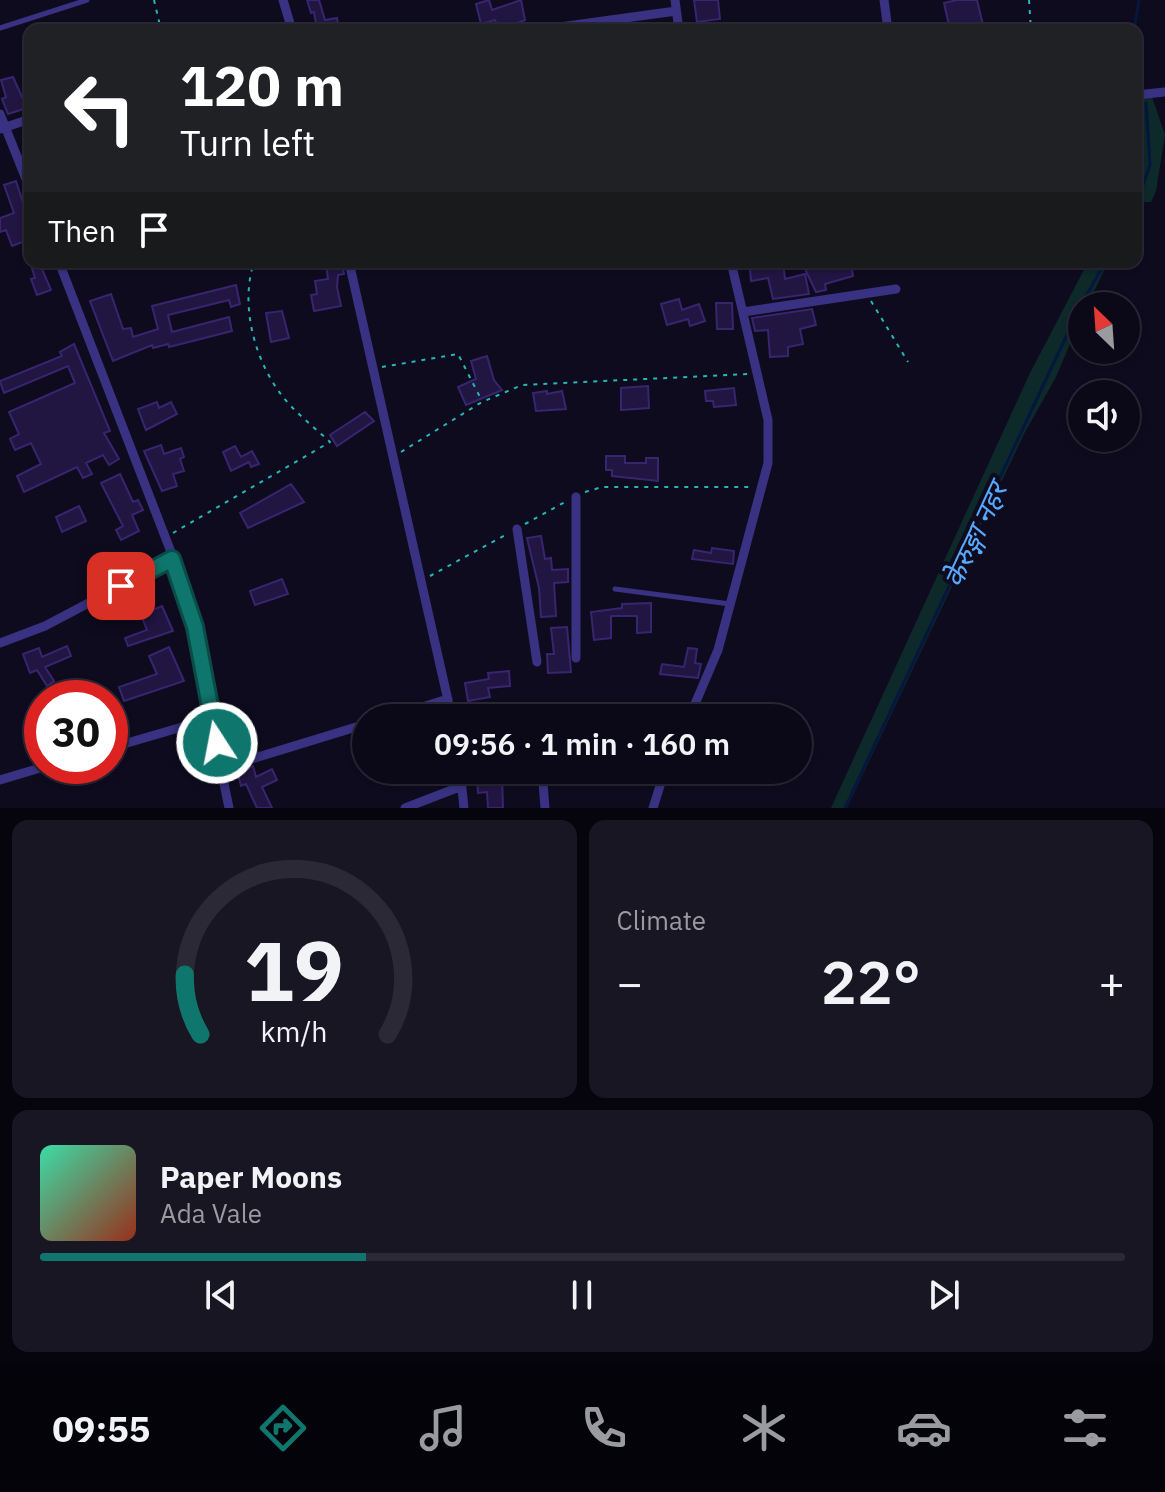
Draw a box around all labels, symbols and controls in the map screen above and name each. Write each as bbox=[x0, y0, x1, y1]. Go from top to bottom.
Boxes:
text: 120 m bbox=[180, 49, 344, 121]
icon: left bbox=[48, 56, 152, 160]
text: Turn left bbox=[180, 119, 315, 166]
icon: arrive bbox=[132, 208, 176, 252]
text: Then bbox=[48, 211, 116, 250]
north arrow bbox=[1068, 292, 1140, 364]
map controls bbox=[1068, 292, 1140, 452]
button: sound bbox=[1068, 380, 1140, 452]
water label: केेरुङ्गा नहर bbox=[934, 471, 1017, 593]
pin bbox=[87, 552, 155, 620]
icon: arrive bbox=[99, 564, 143, 608]
speed limit sign: 30 bbox=[24, 680, 128, 784]
position arrow bbox=[175, 701, 259, 785]
text: 09:56 · 1 min · 160 m bbox=[434, 724, 730, 763]
text: Climate bbox=[617, 903, 706, 937]
text: 19 bbox=[244, 916, 344, 1024]
text: 22° bbox=[821, 942, 921, 1021]
text: − bbox=[617, 954, 643, 1011]
text: + bbox=[1099, 954, 1125, 1011]
text: km/h bbox=[261, 1013, 328, 1050]
text: Paper Moons bbox=[160, 1157, 342, 1196]
text: Ada Vale bbox=[160, 1196, 262, 1230]
icon: previous bbox=[199, 1273, 243, 1317]
icon: pause bbox=[560, 1273, 604, 1317]
icon: next bbox=[922, 1273, 966, 1317]
icon: directions bbox=[255, 1400, 311, 1456]
icon: music bbox=[415, 1400, 471, 1456]
icon: phone bbox=[576, 1400, 632, 1456]
icon: climate bbox=[736, 1400, 792, 1456]
icon: car bbox=[896, 1400, 952, 1456]
icon: filters bbox=[1057, 1400, 1113, 1456]
text: 09:55 bbox=[52, 1405, 150, 1452]

